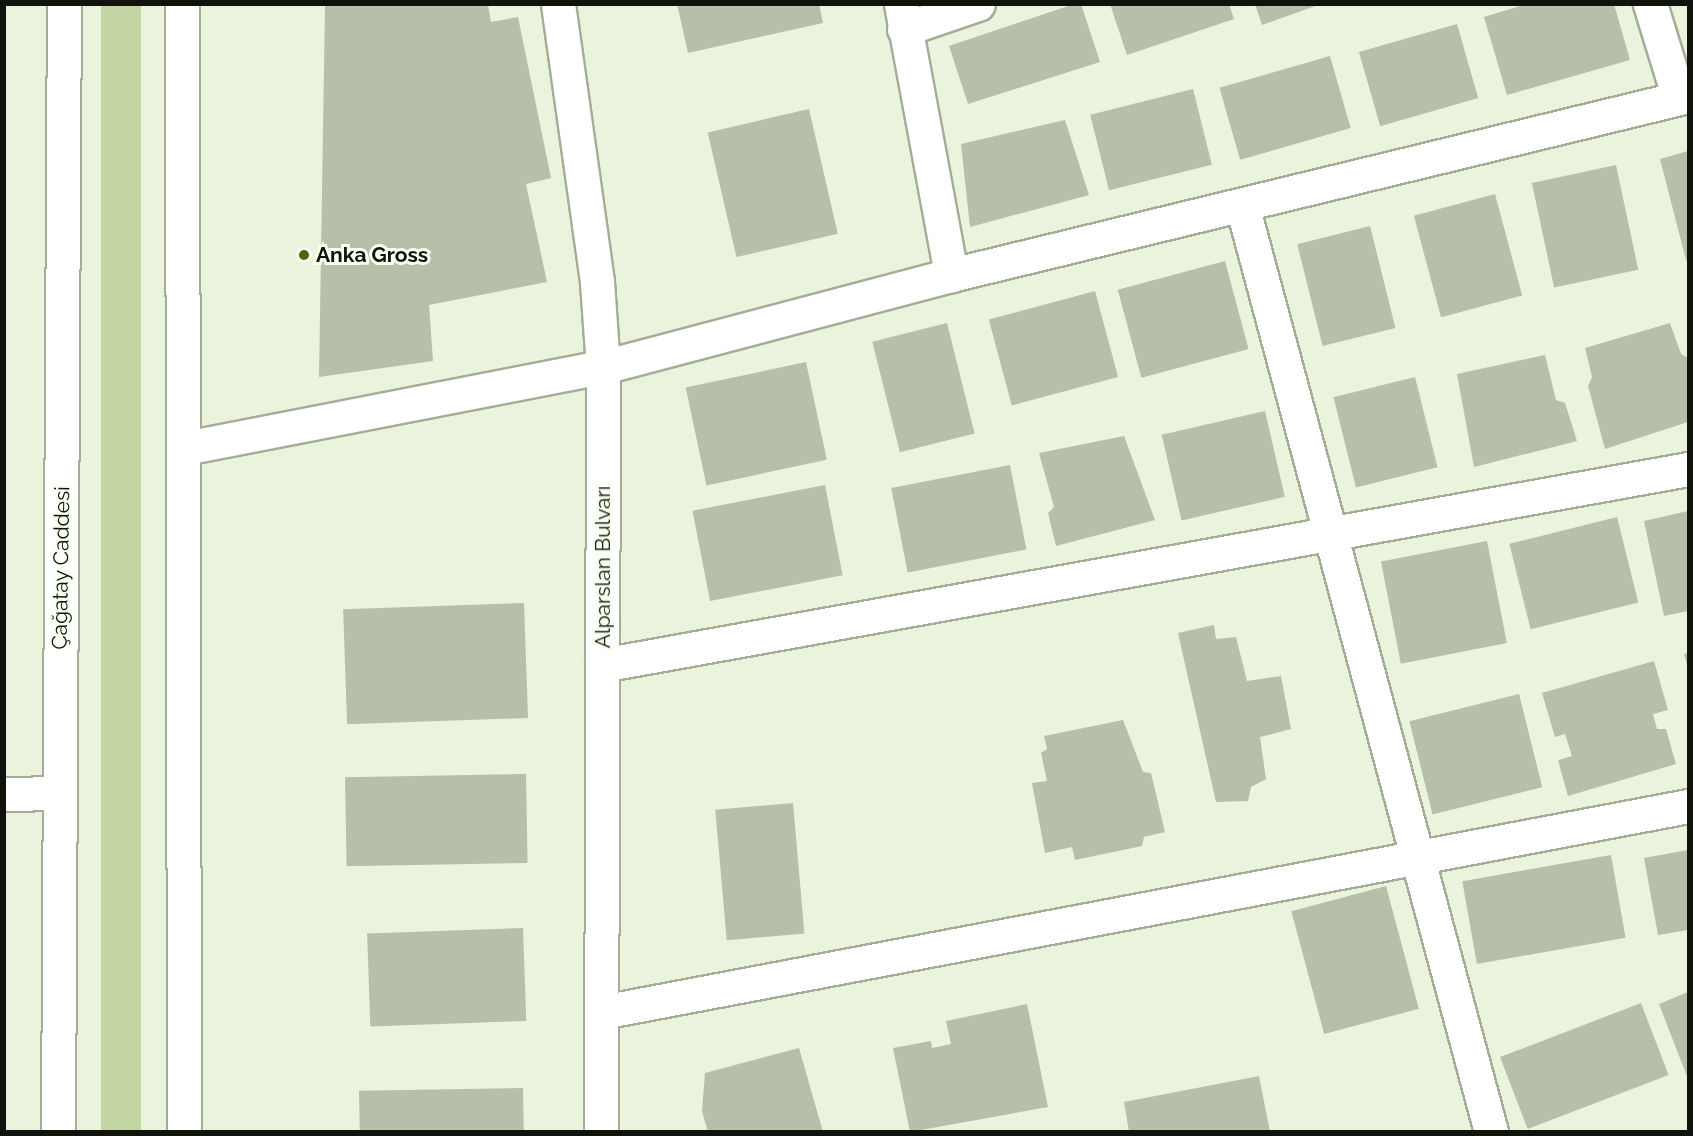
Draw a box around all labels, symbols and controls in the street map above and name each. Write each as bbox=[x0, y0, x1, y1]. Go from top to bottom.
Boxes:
place label: Anka Gross bbox=[316, 242, 428, 268]
marker: Anka Gross bbox=[297, 248, 311, 262]
street label: Çağatay Caddesi bbox=[47, 486, 75, 650]
street label: Alparslan Bulvarı bbox=[590, 486, 616, 648]

